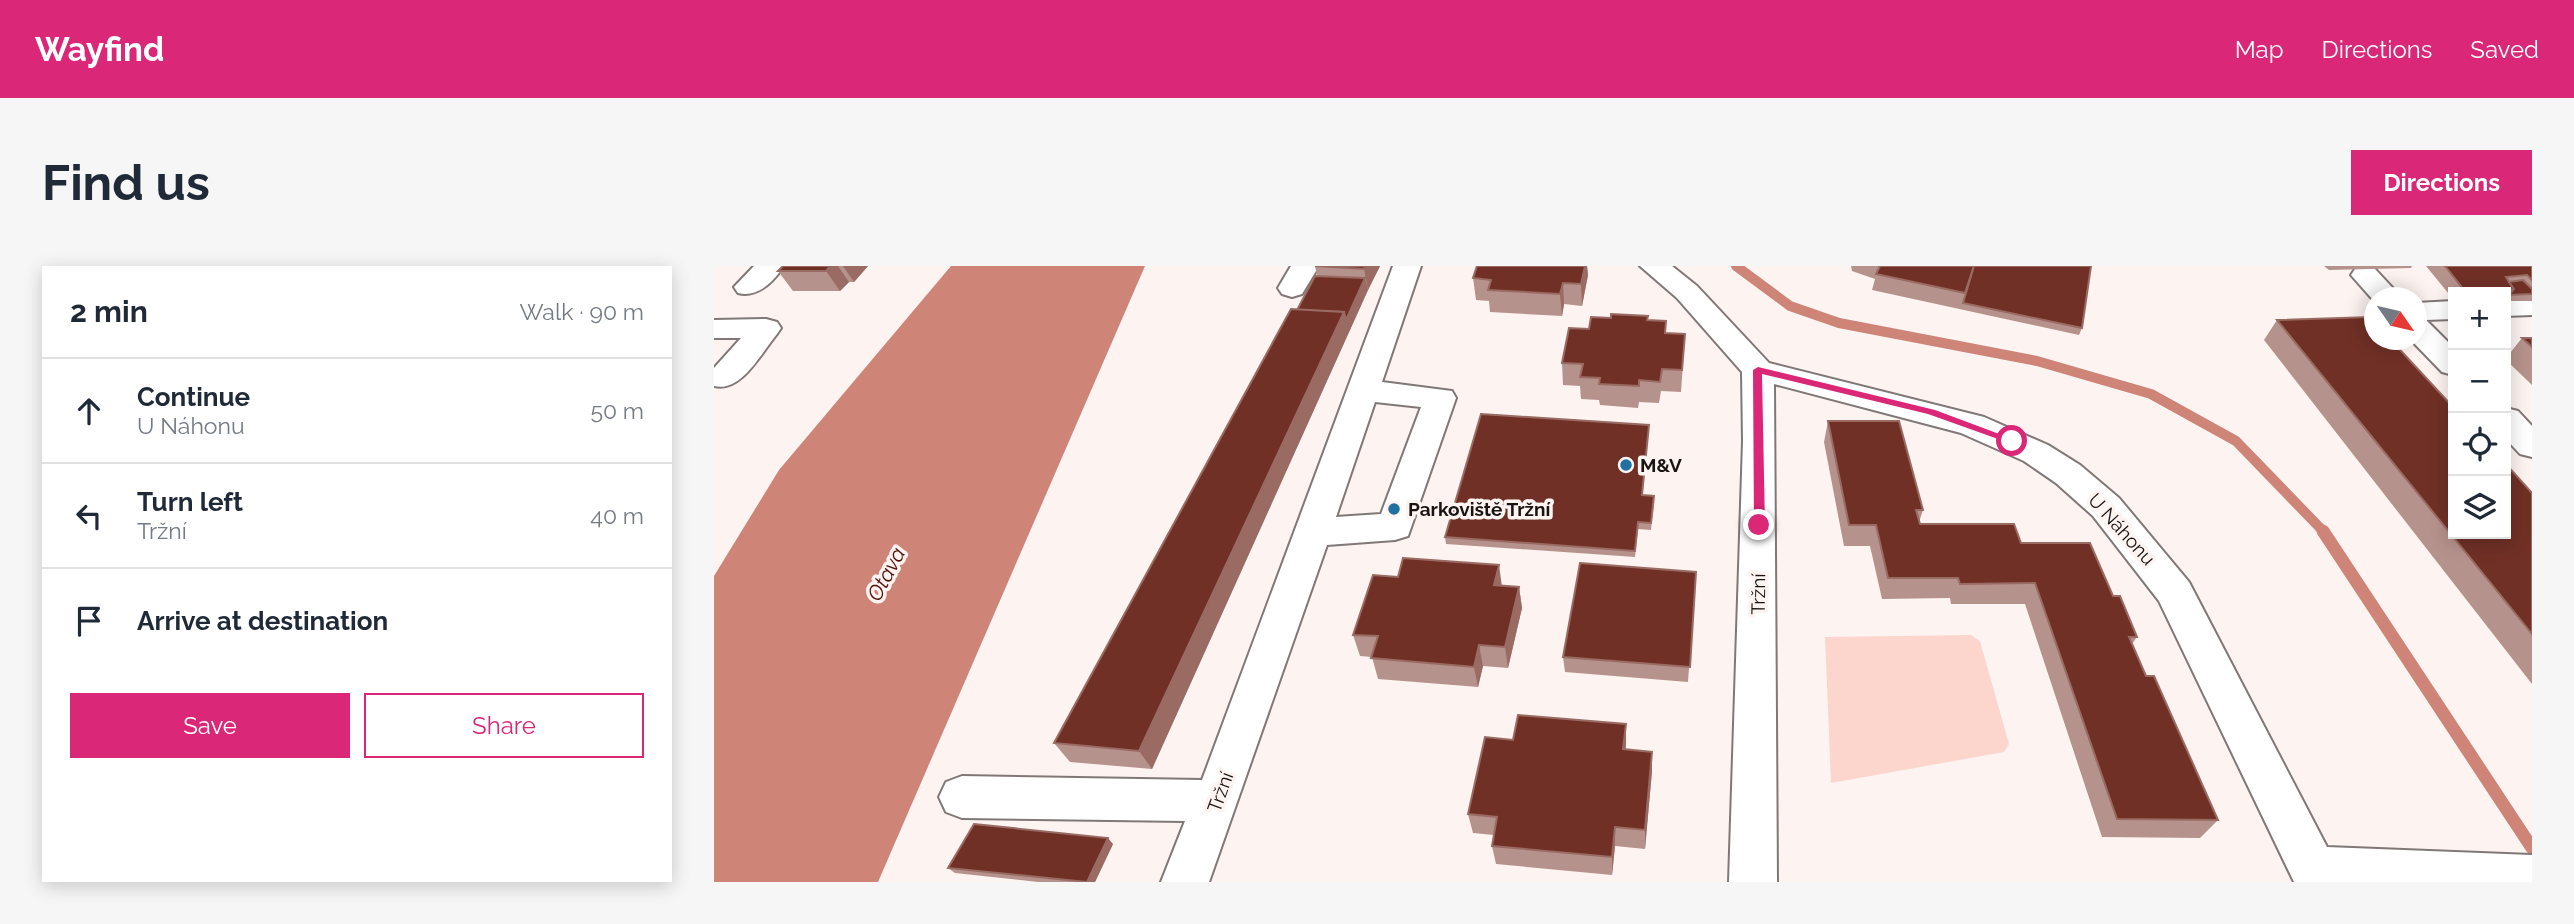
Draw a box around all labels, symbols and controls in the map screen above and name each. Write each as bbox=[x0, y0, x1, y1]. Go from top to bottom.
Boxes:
text: Wayfind bbox=[35, 30, 164, 69]
text: Map bbox=[2235, 35, 2284, 64]
text: Directions bbox=[2322, 35, 2432, 64]
text: Saved bbox=[2470, 35, 2539, 64]
button: Directions bbox=[2351, 150, 2532, 215]
text: Find us bbox=[42, 154, 210, 211]
north arrow bbox=[2364, 287, 2427, 350]
map controls bbox=[2448, 287, 2511, 539]
button: + bbox=[2448, 287, 2511, 350]
text: 2 min bbox=[70, 294, 148, 329]
text: Walk · 90 m bbox=[520, 298, 644, 325]
button: − bbox=[2448, 350, 2511, 413]
text: Continue bbox=[137, 382, 250, 412]
icon: ahead bbox=[70, 392, 108, 430]
text: 50 m bbox=[590, 397, 644, 424]
text: U Náhonu bbox=[137, 412, 245, 439]
button: locate bbox=[2448, 413, 2511, 476]
route start bbox=[1996, 425, 2027, 456]
place label: M&V bbox=[1640, 454, 1682, 476]
marker: M&V bbox=[1618, 457, 1634, 473]
button: layers bbox=[2448, 476, 2511, 539]
text: Turn left bbox=[137, 487, 243, 517]
street label: U Náhonu bbox=[2084, 489, 2160, 569]
icon: left bbox=[70, 497, 108, 535]
place label: Parkoviště Tržní bbox=[1408, 498, 1551, 520]
marker: Parkoviště Tržní bbox=[1386, 501, 1402, 517]
text: 40 m bbox=[590, 502, 644, 529]
route end bbox=[1743, 509, 1774, 540]
text: Tržní bbox=[137, 517, 187, 544]
water label: Otava bbox=[862, 543, 910, 605]
street label: Tržní bbox=[1747, 572, 1769, 615]
icon: arrive bbox=[70, 602, 108, 640]
text: Arrive at destination bbox=[137, 606, 388, 636]
button: Save bbox=[70, 693, 350, 758]
button: Share bbox=[364, 693, 644, 758]
street label: Tržní bbox=[1203, 768, 1238, 815]

